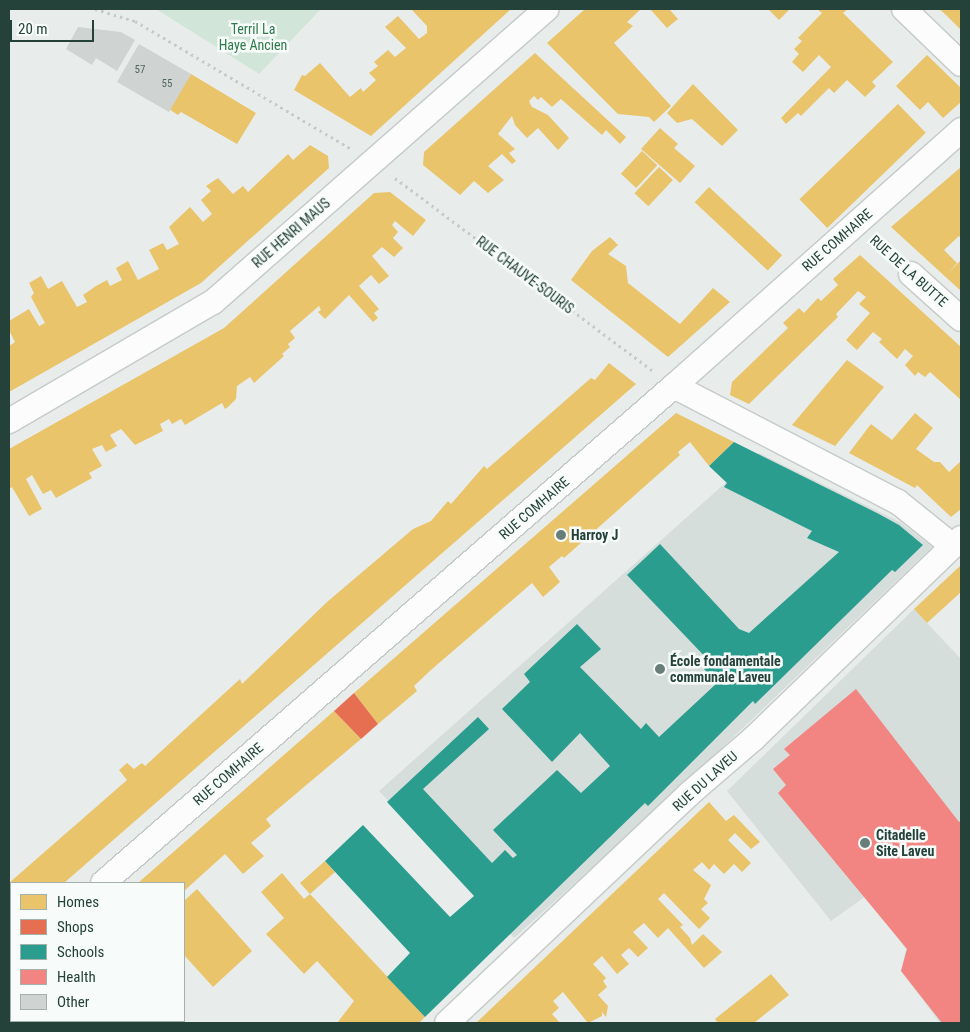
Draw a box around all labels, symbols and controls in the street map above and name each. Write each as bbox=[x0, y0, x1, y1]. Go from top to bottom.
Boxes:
scale bar bbox=[12, 10, 96, 42]
text: 20 m bbox=[18, 20, 48, 38]
park label: Terril La Haye Ancien bbox=[219, 21, 287, 54]
house number: 57 bbox=[135, 63, 145, 77]
house number: 55 bbox=[162, 77, 172, 91]
street label: RUE HENRI MAUS bbox=[249, 195, 333, 271]
street label: RUE COMHAIRE bbox=[799, 205, 875, 275]
street label: RUE DE LA BUTTE bbox=[867, 232, 951, 310]
street label: RUE CHAUVE-SOURIS bbox=[473, 233, 577, 317]
street label: RUE COMHAIRE bbox=[496, 473, 572, 543]
place label: Harroy J bbox=[571, 527, 618, 543]
marker: Harroy J bbox=[555, 529, 567, 541]
place label: École fondamentale communale Laveu bbox=[670, 653, 781, 686]
marker: École fondamentale communale Laveu bbox=[654, 663, 666, 675]
street label: RUE COMHAIRE bbox=[190, 739, 266, 809]
street label: RUE DU LAVEU bbox=[669, 748, 741, 814]
place label: Citadelle Site Laveu bbox=[876, 827, 934, 860]
marker: Citadelle Site Laveu bbox=[858, 836, 872, 850]
legend bbox=[10, 882, 185, 1022]
text: Homes bbox=[57, 893, 99, 911]
text: Shops bbox=[57, 918, 94, 936]
text: Schools bbox=[57, 943, 104, 961]
text: Health bbox=[57, 968, 96, 986]
text: Other bbox=[57, 993, 89, 1011]

